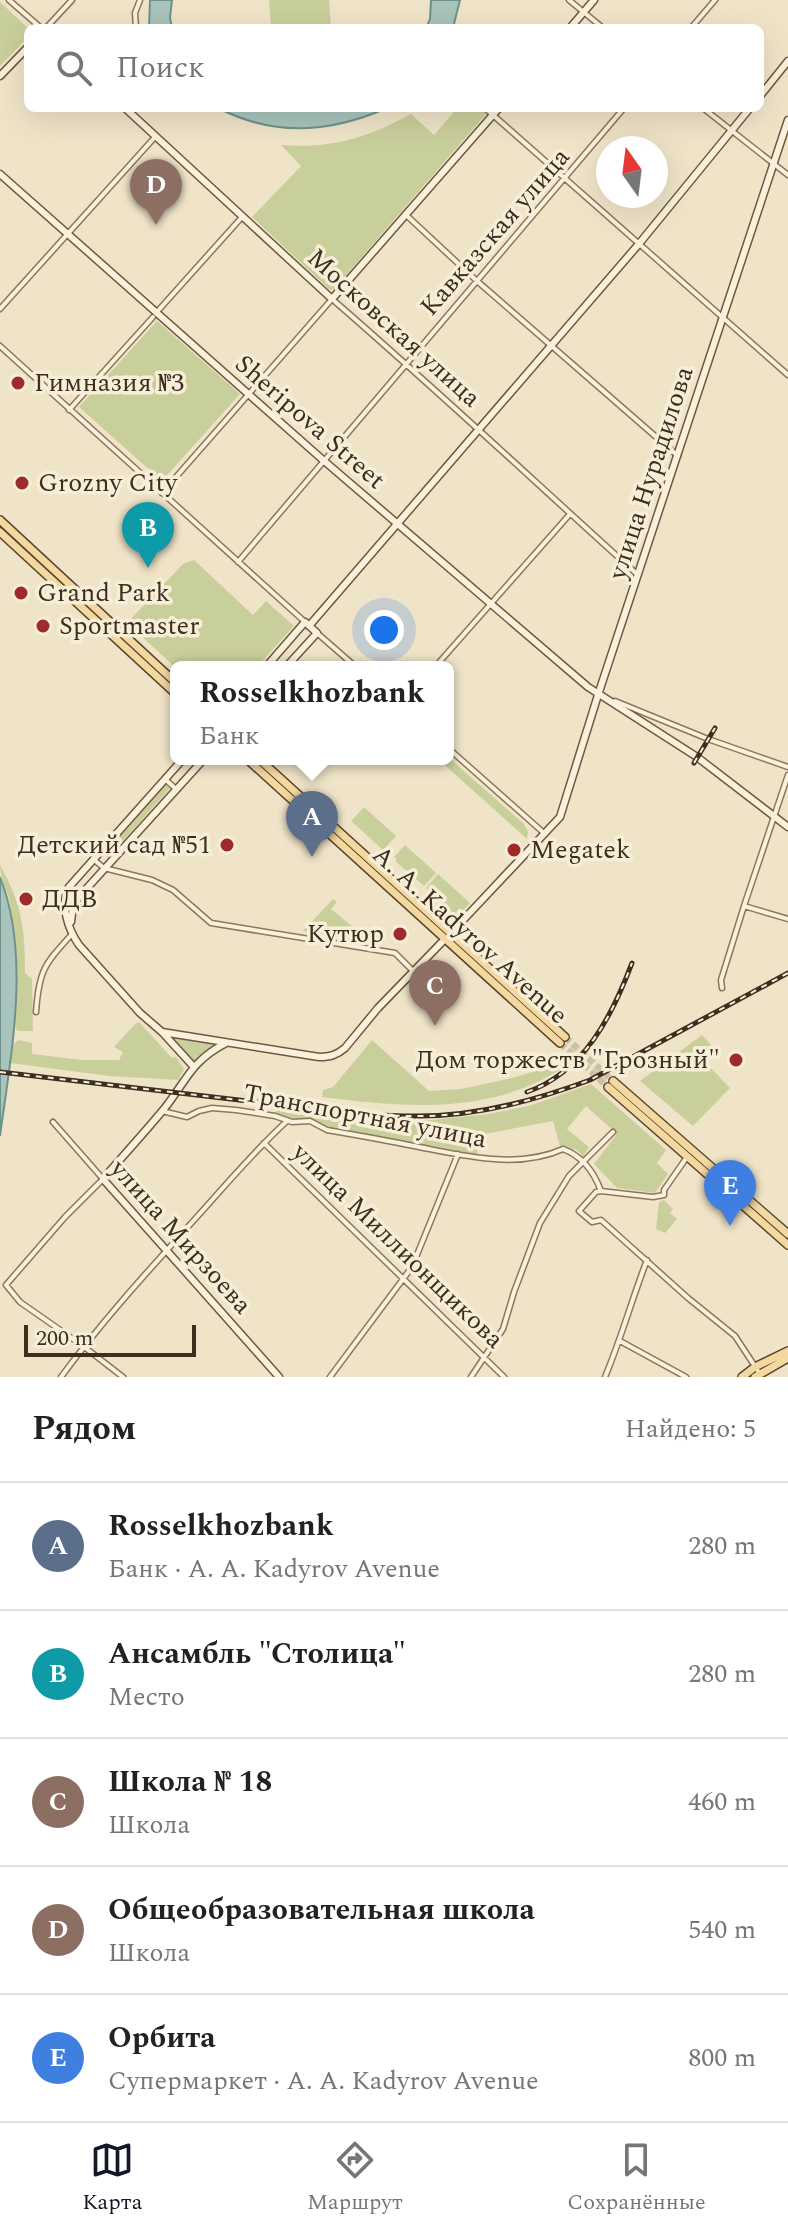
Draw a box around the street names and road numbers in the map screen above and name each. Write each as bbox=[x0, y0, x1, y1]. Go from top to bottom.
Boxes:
street label: Кавказская улица bbox=[410, 139, 580, 325]
street label: Московская улица bbox=[298, 239, 490, 417]
street label: Sheripova Street bbox=[226, 345, 394, 499]
street label: улица Нурадилова bbox=[597, 361, 704, 586]
street label: A. A. Kadyrov Avenue bbox=[363, 836, 577, 1034]
street label: Транспортная улица bbox=[240, 1073, 490, 1159]
street label: улица Миллионщикова bbox=[282, 1133, 513, 1358]
street label: улица Мирзоева bbox=[100, 1150, 262, 1324]

